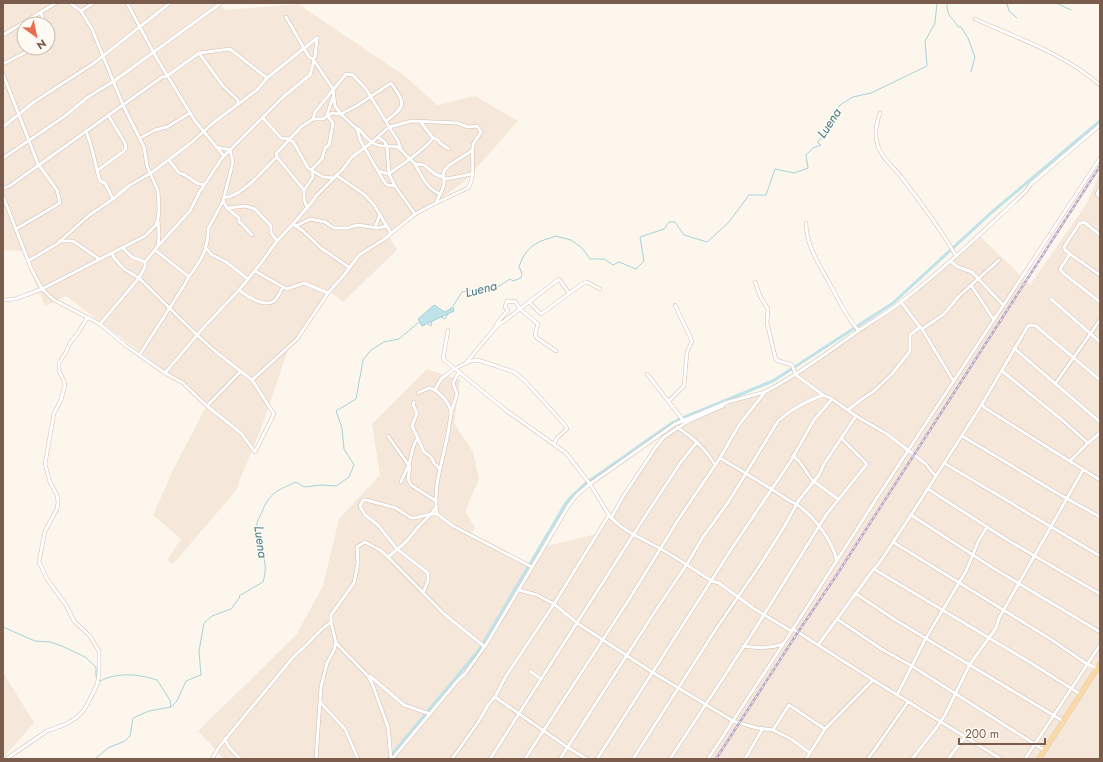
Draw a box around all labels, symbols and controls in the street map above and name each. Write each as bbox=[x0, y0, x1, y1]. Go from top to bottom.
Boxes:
north arrow bbox=[16, 16, 56, 56]
text: N bbox=[33, 35, 49, 53]
water label: Luena bbox=[812, 104, 846, 142]
water label: Luena bbox=[463, 276, 499, 302]
water label: Luena bbox=[249, 525, 273, 559]
scale bar bbox=[959, 720, 1045, 746]
text: 200 m bbox=[965, 725, 999, 743]

